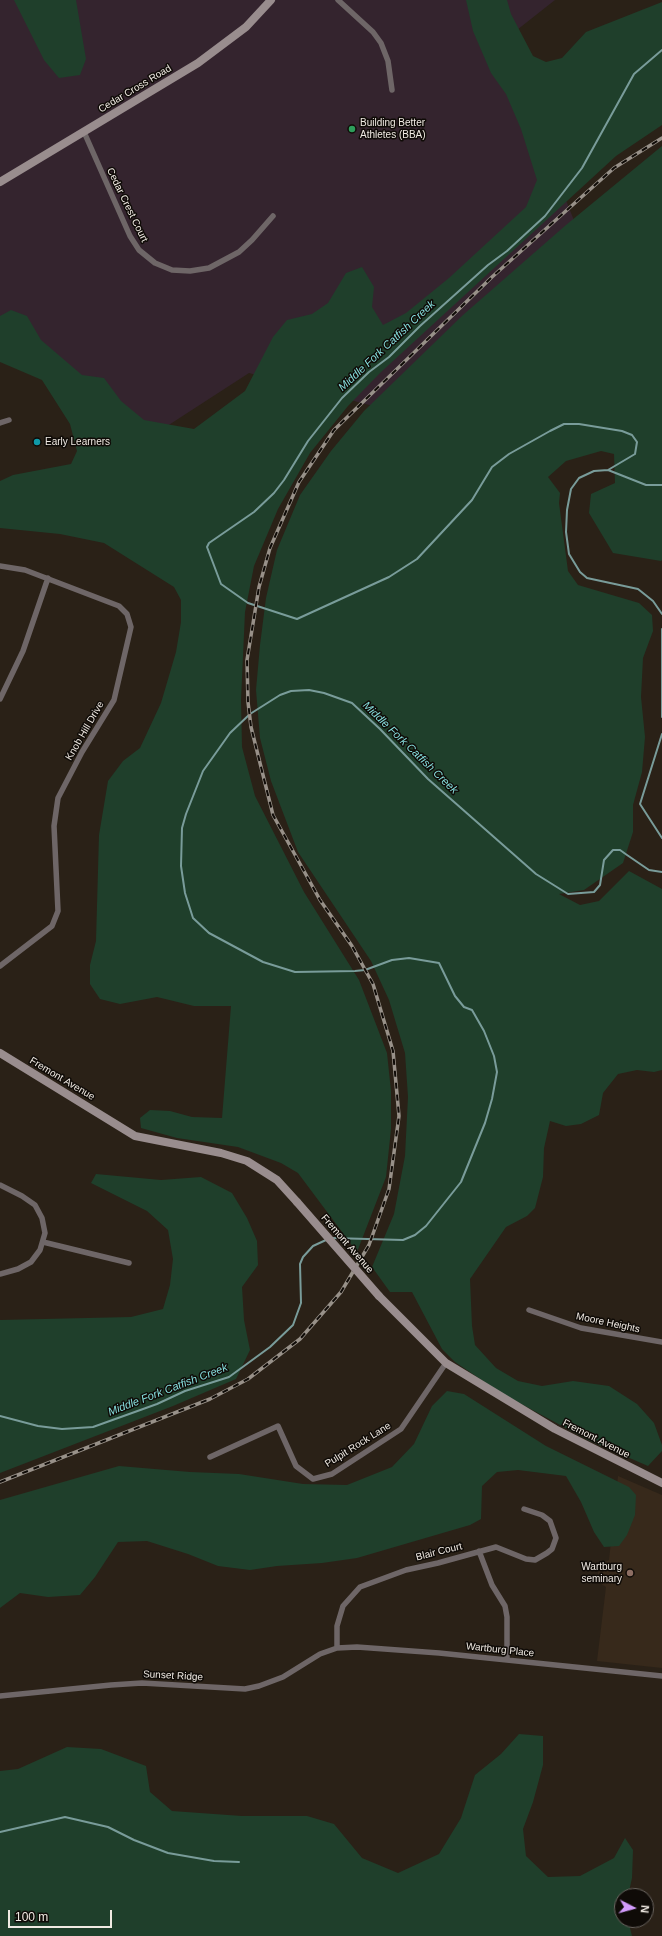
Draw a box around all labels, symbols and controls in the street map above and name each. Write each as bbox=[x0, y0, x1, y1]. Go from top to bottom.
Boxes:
street label: Cedar Cross Road bbox=[96, 63, 174, 115]
place label: Building Better Athletes (BBA) bbox=[360, 117, 426, 140]
marker: Building Better Athletes (BBA) bbox=[347, 124, 357, 134]
street label: Cedar Crest Court bbox=[104, 166, 150, 244]
water label: Middle Fork Catfish Creek bbox=[336, 298, 438, 394]
place label: Early Learners bbox=[45, 436, 110, 448]
marker: Early Learners bbox=[32, 437, 42, 447]
street label: Knob Hill Drive bbox=[63, 699, 107, 763]
water label: Middle Fork Catfish Creek bbox=[360, 699, 460, 797]
street label: Fremont Avenue bbox=[27, 1055, 97, 1103]
street label: Fremont Avenue bbox=[318, 1212, 376, 1276]
street label: Moore Heights bbox=[575, 1310, 641, 1336]
water label: Middle Fork Catfish Creek bbox=[106, 1361, 230, 1419]
street label: Fremont Avenue bbox=[560, 1417, 632, 1461]
street label: Pulpit Rock Lane bbox=[323, 1420, 393, 1470]
street label: Blair Court bbox=[415, 1540, 463, 1564]
place label: Wartburg seminary bbox=[581, 1561, 622, 1584]
marker: Wartburg seminary bbox=[625, 1568, 635, 1578]
street label: Wartburg Place bbox=[465, 1640, 535, 1660]
street label: Sunset Ridge bbox=[143, 1668, 203, 1684]
north arrow bbox=[614, 1888, 654, 1928]
scale bar bbox=[10, 1902, 114, 1928]
text: N bbox=[639, 1905, 651, 1914]
text: 100 m bbox=[15, 1910, 48, 1924]

